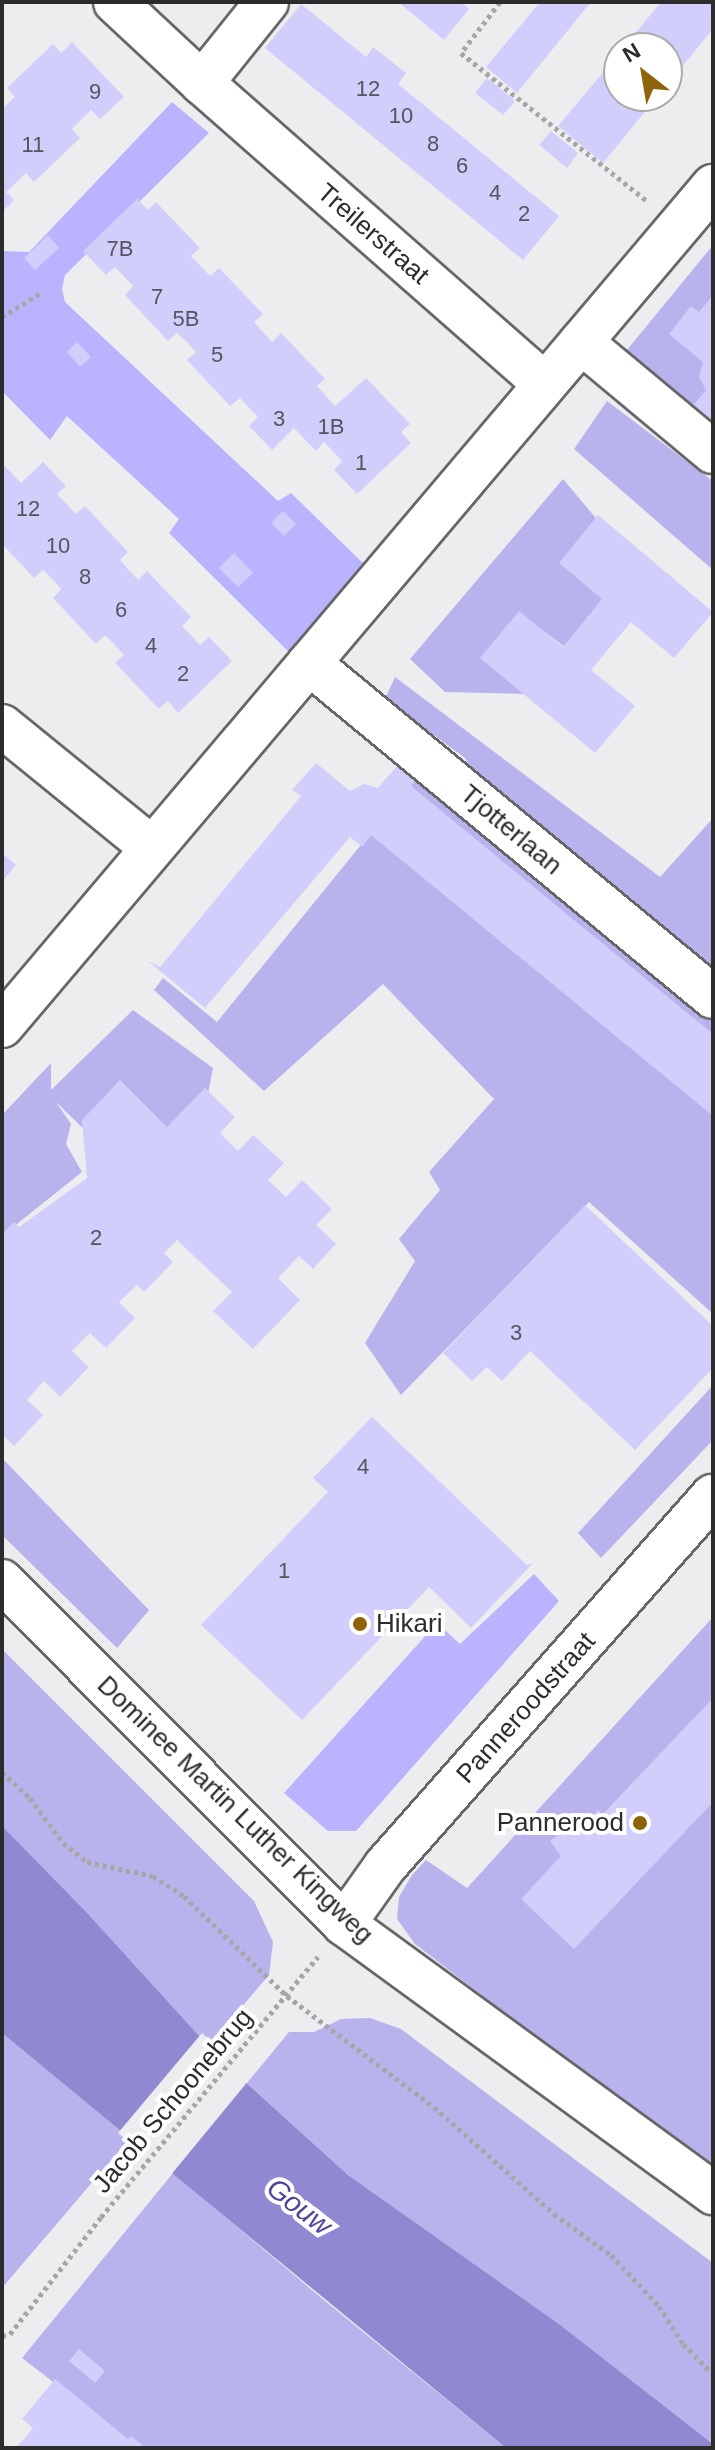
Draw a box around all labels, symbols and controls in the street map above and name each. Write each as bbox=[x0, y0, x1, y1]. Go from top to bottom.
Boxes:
north arrow bbox=[603, 32, 683, 112]
text: N bbox=[618, 38, 645, 68]
house number: 12 bbox=[356, 76, 380, 102]
house number: 9 bbox=[89, 79, 101, 105]
house number: 10 bbox=[389, 103, 413, 129]
house number: 8 bbox=[427, 131, 439, 157]
house number: 11 bbox=[22, 132, 44, 158]
house number: 6 bbox=[456, 153, 468, 179]
street label: Treilerstraat bbox=[311, 177, 435, 291]
house number: 4 bbox=[489, 180, 501, 206]
house number: 2 bbox=[518, 201, 530, 227]
house number: 7B bbox=[107, 236, 133, 262]
house number: 7 bbox=[151, 284, 163, 310]
house number: 5B bbox=[173, 306, 199, 332]
house number: 5 bbox=[211, 342, 223, 368]
house number: 3 bbox=[273, 406, 285, 432]
house number: 1B bbox=[318, 414, 344, 440]
house number: 1 bbox=[355, 450, 367, 476]
house number: 12 bbox=[16, 496, 40, 522]
house number: 10 bbox=[46, 533, 70, 559]
house number: 8 bbox=[79, 564, 91, 590]
house number: 6 bbox=[115, 597, 127, 623]
house number: 4 bbox=[145, 633, 157, 659]
house number: 2 bbox=[177, 661, 189, 687]
street label: Tjotterlaan bbox=[454, 779, 568, 881]
house number: 2 bbox=[90, 1225, 102, 1251]
house number: 3 bbox=[510, 1320, 522, 1346]
house number: 4 bbox=[357, 1454, 369, 1480]
house number: 1 bbox=[278, 1558, 290, 1584]
place label: Hikari bbox=[376, 1608, 442, 1640]
marker: Hikari bbox=[351, 1615, 369, 1633]
street label: Panneroodstraat bbox=[450, 1626, 602, 1790]
street label: Dominee Martin Luther Kingweg bbox=[91, 1670, 379, 1950]
place label: Pannerood bbox=[497, 1807, 624, 1839]
marker: Pannerood bbox=[631, 1814, 649, 1832]
street label: Jacob Schoonebrug bbox=[87, 2002, 259, 2200]
water label: Gouw bbox=[260, 2171, 338, 2243]

